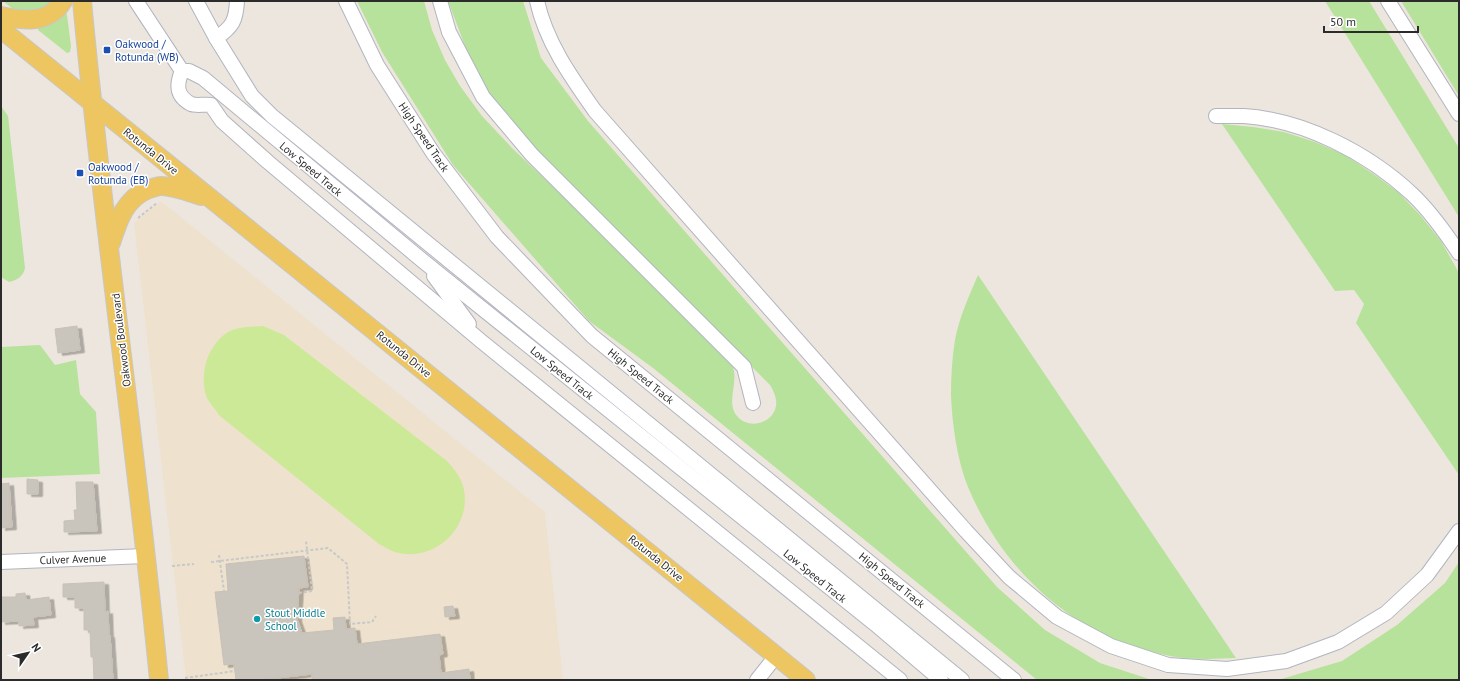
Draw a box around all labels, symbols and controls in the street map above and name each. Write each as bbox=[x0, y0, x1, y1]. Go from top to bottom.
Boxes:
scale bar bbox=[1324, 8, 1418, 34]
text: 50 m bbox=[1330, 14, 1356, 29]
place label: Oakwood / Rotunda (WB) bbox=[115, 37, 179, 64]
marker: Oakwood / Rotunda (WB) bbox=[102, 45, 112, 55]
street label: High Speed Track bbox=[396, 100, 453, 175]
street label: Rotunda Drive bbox=[121, 125, 182, 178]
street label: Low Speed Track bbox=[277, 139, 346, 200]
place label: Oakwood / Rotunda (EB) bbox=[88, 160, 148, 187]
marker: Oakwood / Rotunda (EB) bbox=[75, 168, 85, 178]
street label: Oakwood Boulevard bbox=[108, 292, 134, 388]
street label: Rotunda Drive bbox=[374, 328, 435, 381]
street label: Low Speed Track bbox=[528, 343, 597, 403]
street label: High Speed Track bbox=[605, 345, 677, 407]
street label: Rotunda Drive bbox=[626, 532, 687, 585]
street label: Low Speed Track bbox=[781, 546, 850, 606]
street label: High Speed Track bbox=[856, 549, 928, 611]
street label: Culver Avenue bbox=[39, 551, 107, 567]
place label: Stout Middle School bbox=[265, 606, 326, 633]
marker: Stout Middle School bbox=[252, 614, 262, 624]
north arrow bbox=[8, 633, 48, 673]
text: N bbox=[28, 640, 44, 654]

